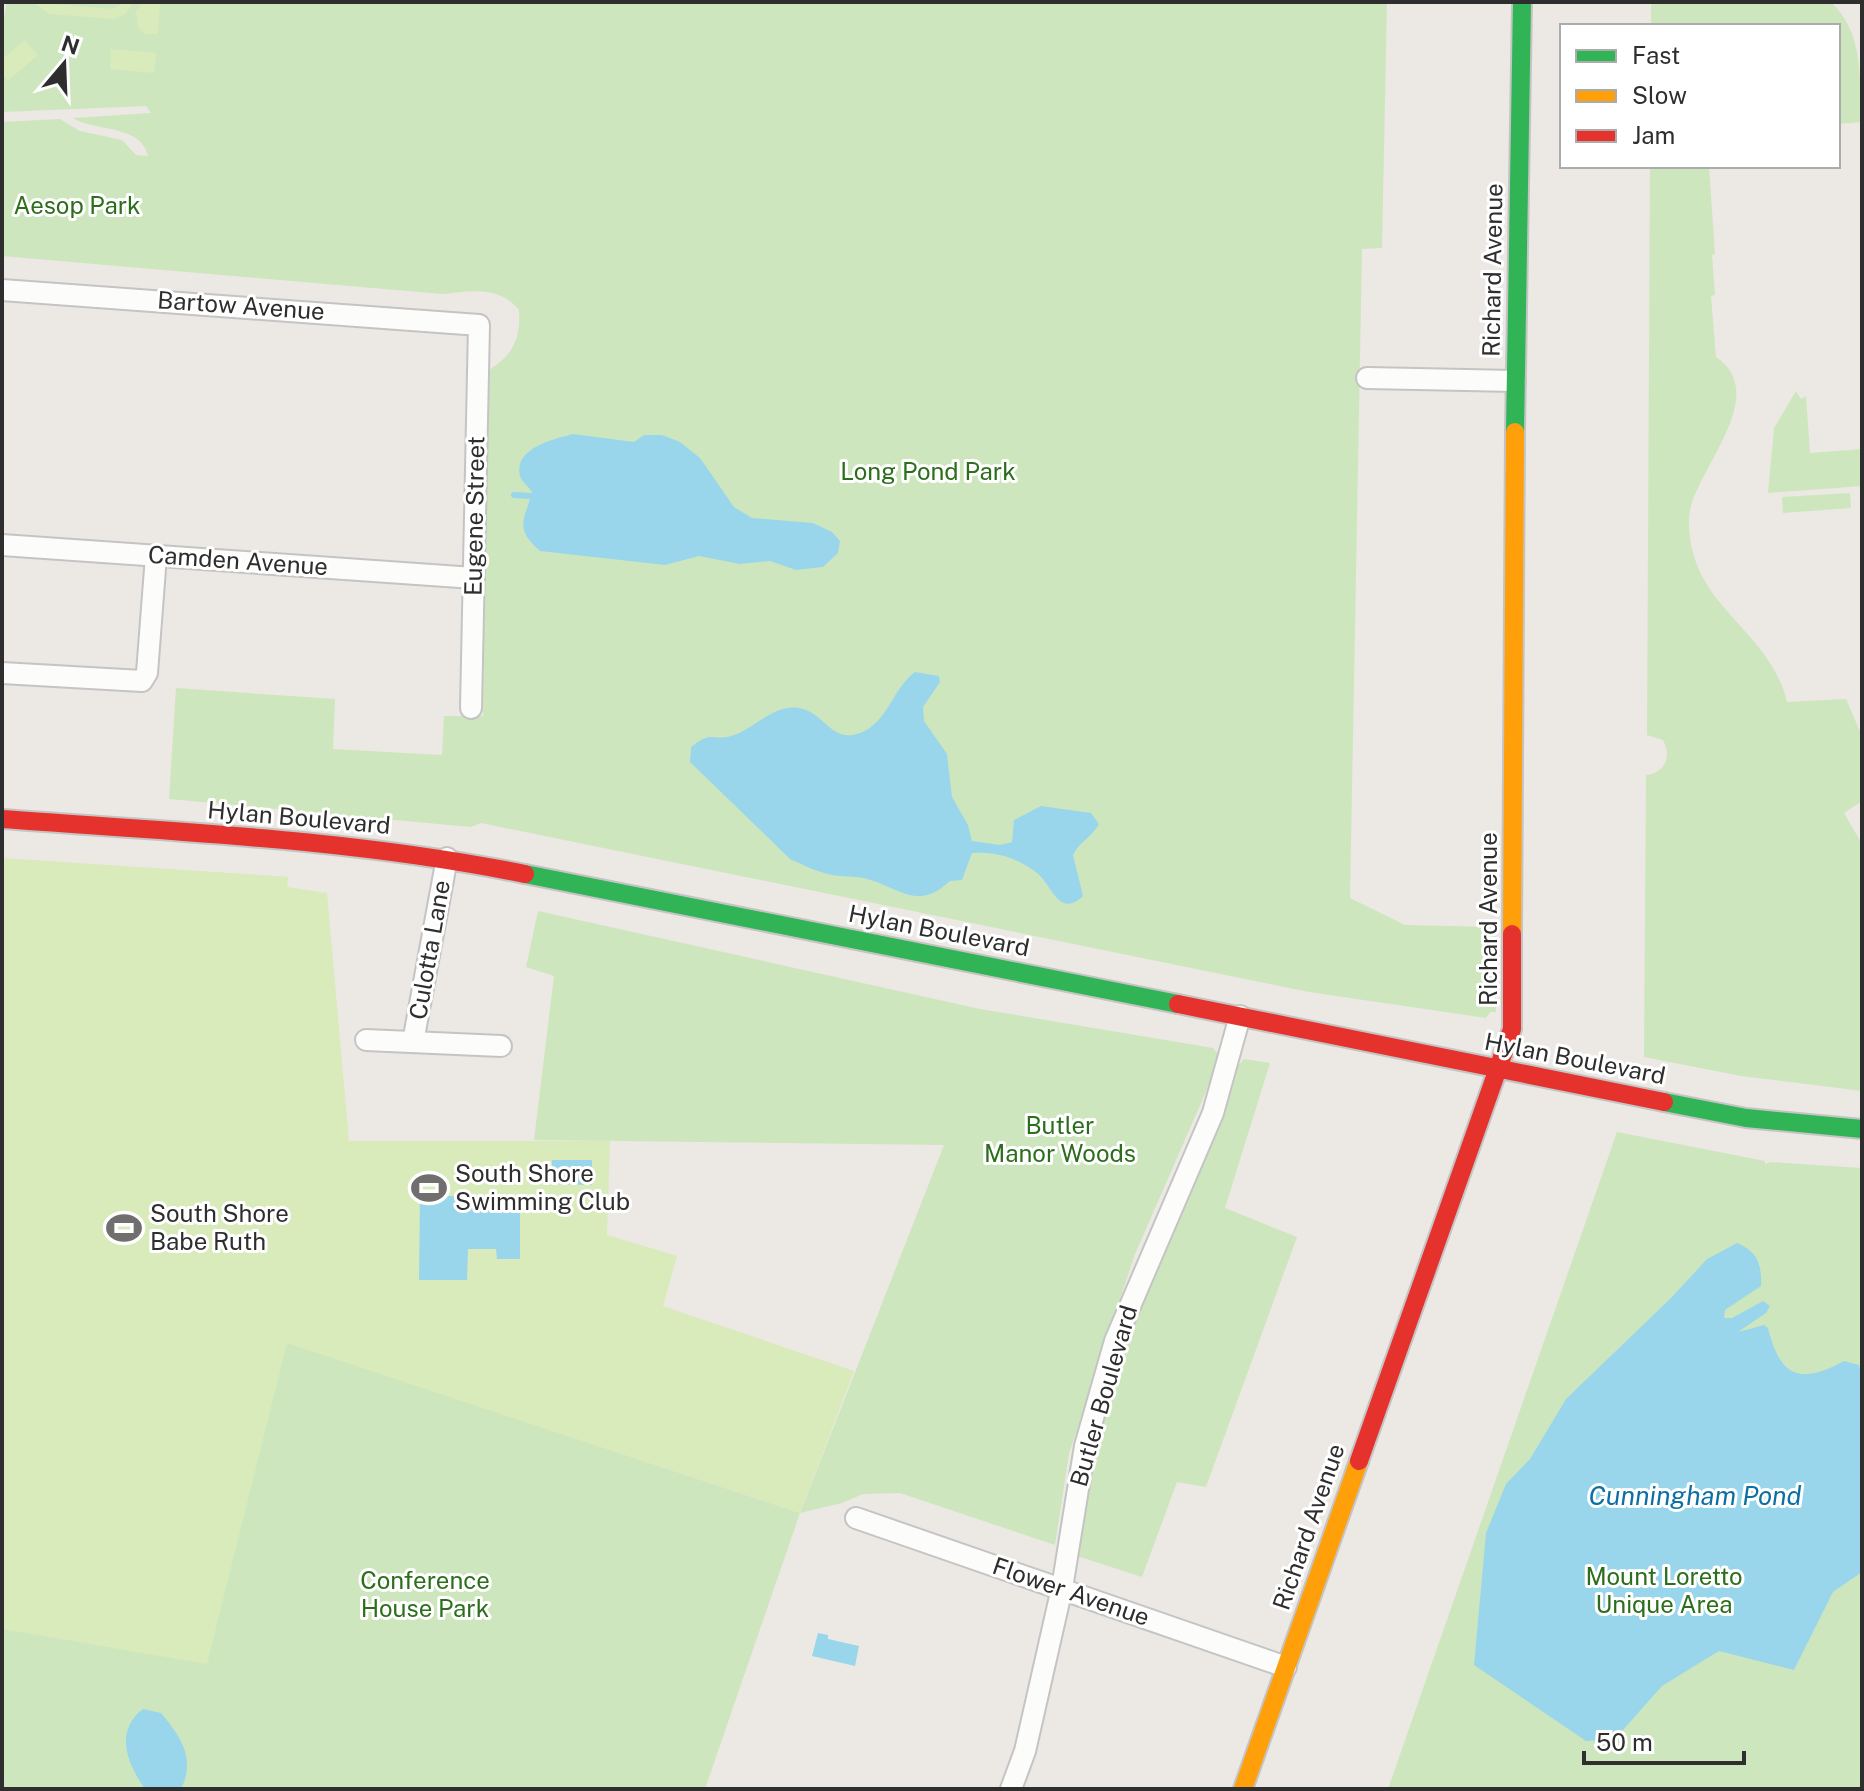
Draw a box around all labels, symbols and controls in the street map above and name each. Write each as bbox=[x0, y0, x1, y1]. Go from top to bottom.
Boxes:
north arrow bbox=[24, 24, 104, 104]
legend bbox=[1560, 24, 1840, 168]
text: N bbox=[58, 30, 83, 60]
text: Fast bbox=[1632, 41, 1680, 69]
text: Slow bbox=[1632, 81, 1687, 109]
text: Jam bbox=[1632, 121, 1675, 149]
street label: Richard Avenue bbox=[1476, 183, 1508, 357]
park label: Aesop Park bbox=[13, 191, 141, 219]
street label: Bartow Avenue bbox=[156, 285, 326, 325]
street label: Eugene Street bbox=[459, 436, 489, 596]
park label: Long Pond Park bbox=[840, 457, 1016, 485]
street label: Camden Avenue bbox=[147, 540, 329, 580]
street label: Hylan Boulevard bbox=[206, 795, 392, 839]
street label: Richard Avenue bbox=[1474, 832, 1502, 1006]
street label: Culotta Lane bbox=[403, 878, 455, 1022]
street label: Hylan Boulevard bbox=[846, 899, 1032, 961]
street label: Hylan Boulevard bbox=[1482, 1027, 1668, 1089]
park label: Butler Manor Woods bbox=[984, 1111, 1136, 1167]
place label: South Shore Swimming Club bbox=[455, 1159, 630, 1215]
sports icon: South Shore Swimming Club bbox=[410, 1169, 448, 1207]
place label: South Shore Babe Ruth bbox=[150, 1199, 289, 1255]
sports icon: South Shore Babe Ruth bbox=[105, 1209, 143, 1247]
street label: Butler Boulevard bbox=[1064, 1302, 1142, 1490]
street label: Richard Avenue bbox=[1267, 1440, 1350, 1613]
water label: Cunningham Pond bbox=[1588, 1480, 1802, 1511]
street label: Flower Avenue bbox=[989, 1551, 1153, 1631]
park label: Mount Loretto Unique Area bbox=[1585, 1562, 1743, 1618]
park label: Conference House Park bbox=[360, 1566, 490, 1622]
scale bar bbox=[1584, 1715, 1744, 1765]
text: 50 m bbox=[1596, 1728, 1653, 1756]

